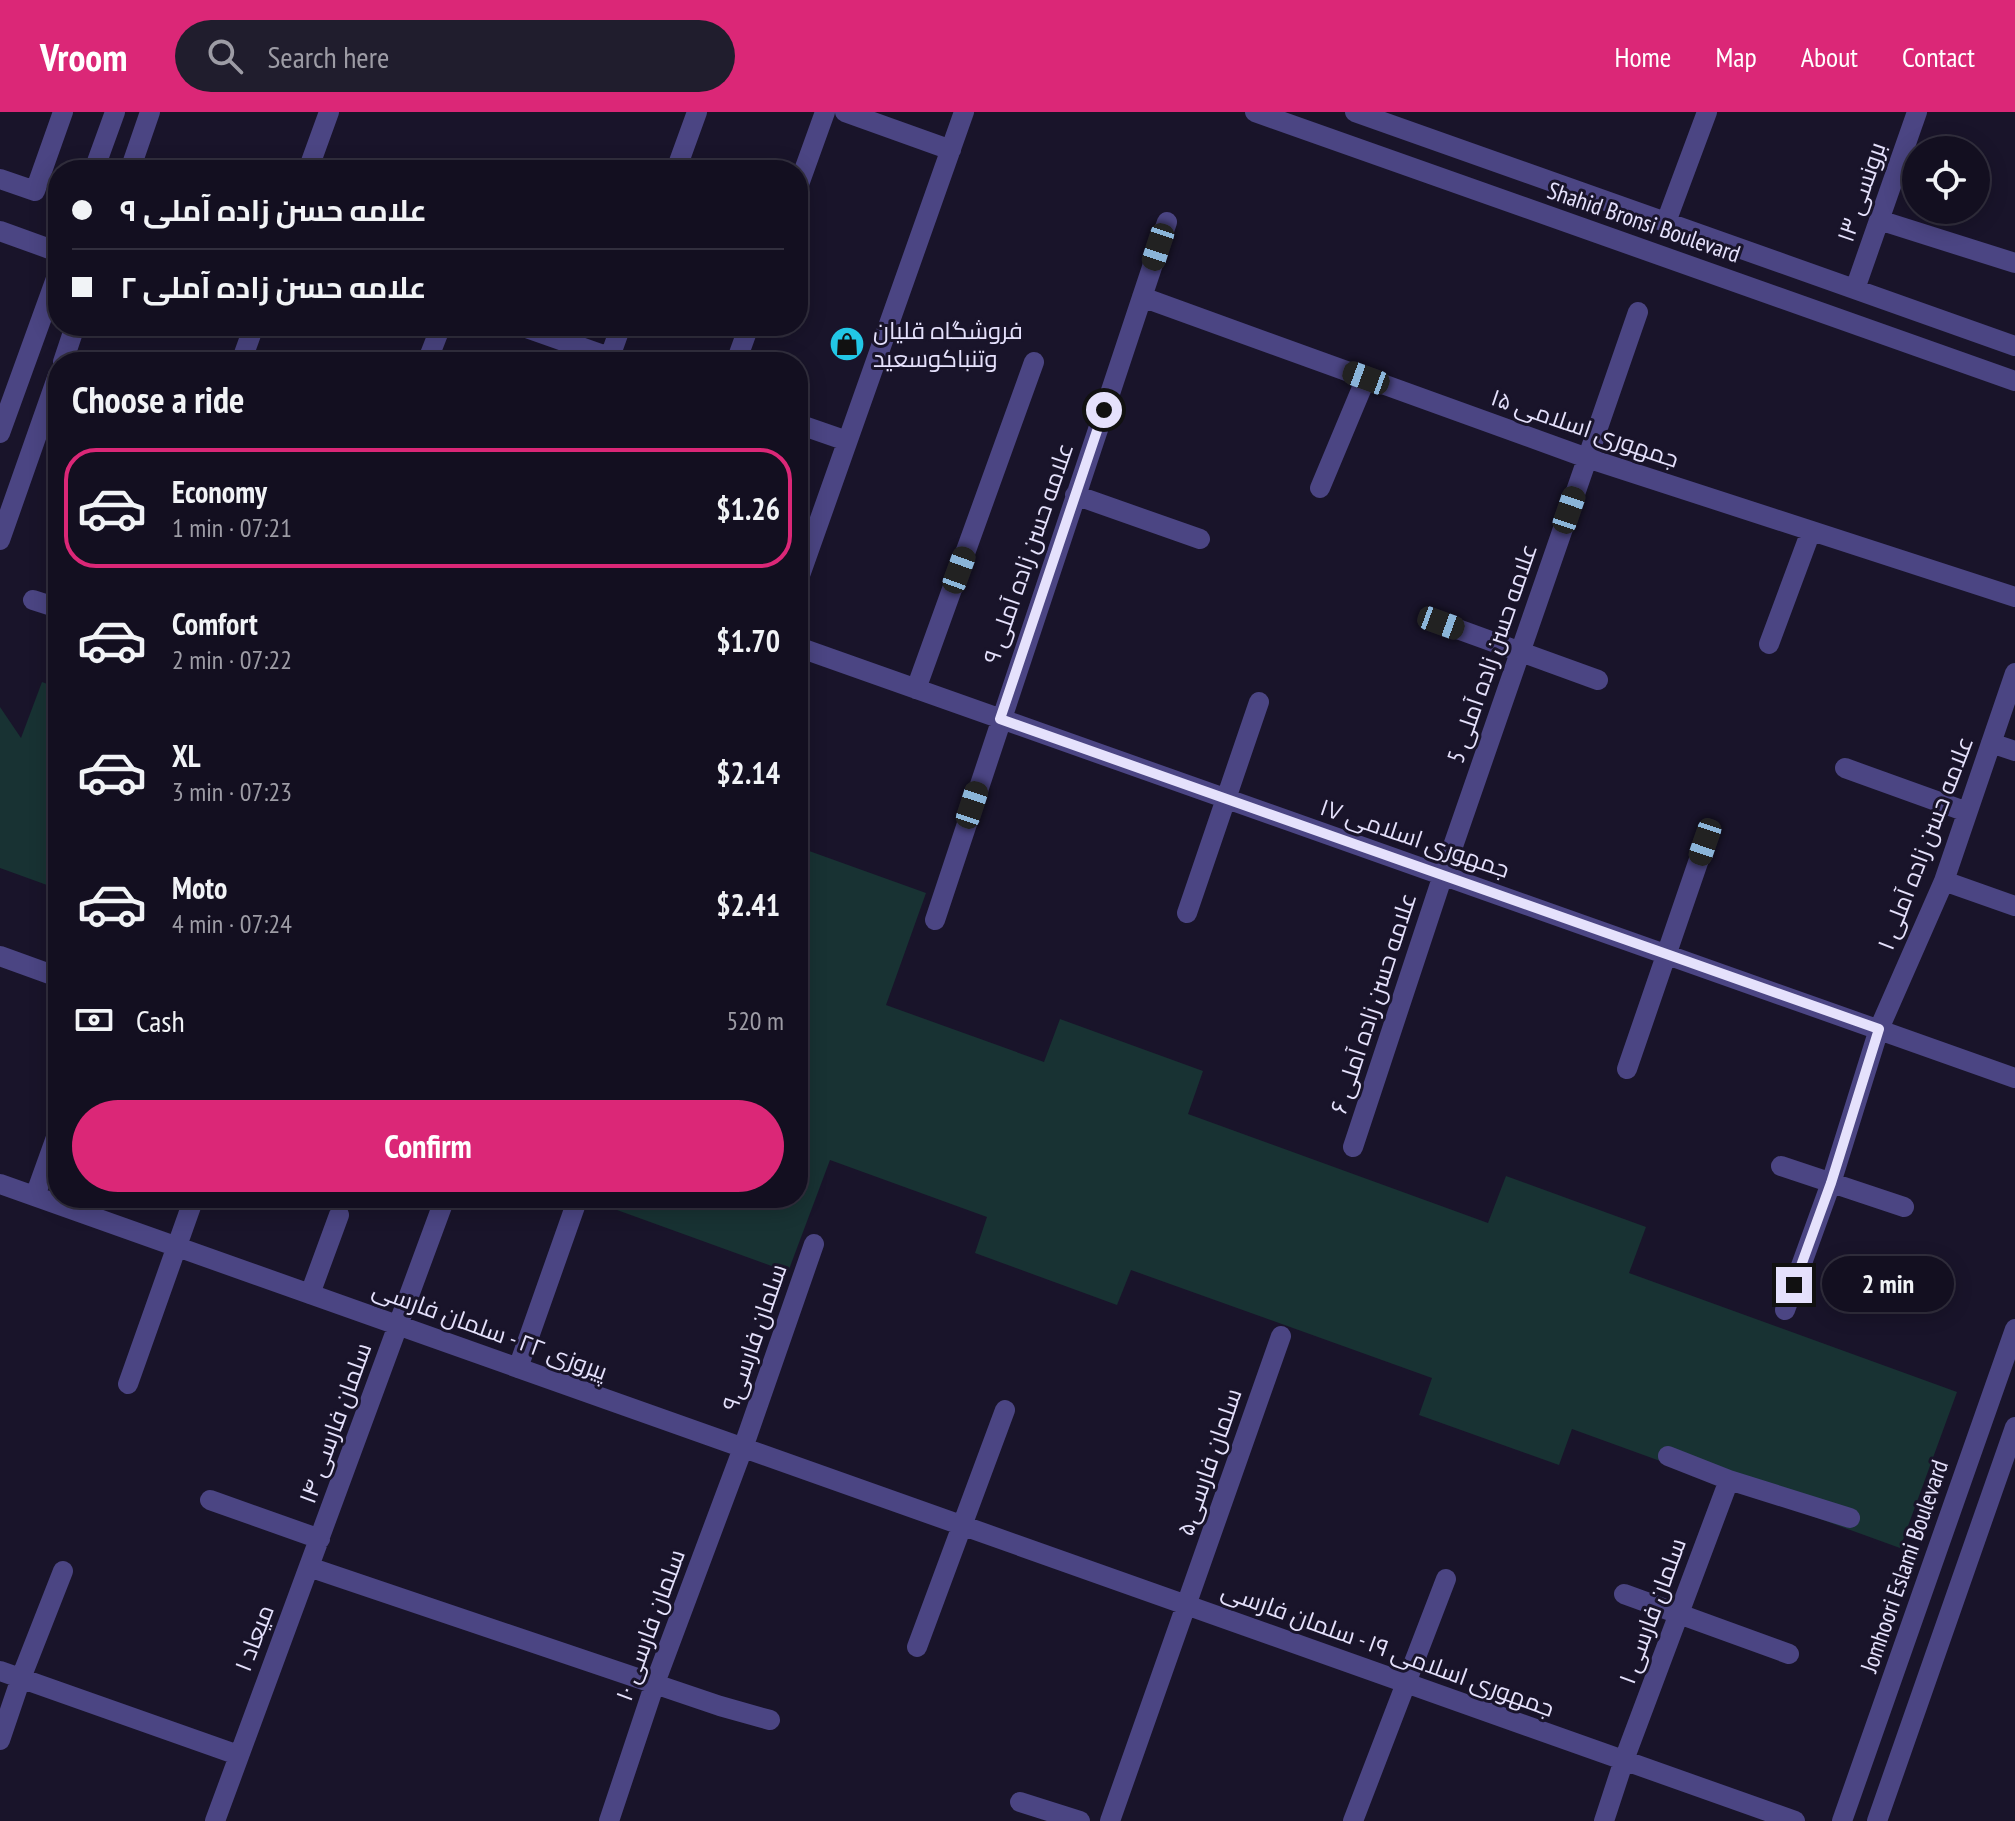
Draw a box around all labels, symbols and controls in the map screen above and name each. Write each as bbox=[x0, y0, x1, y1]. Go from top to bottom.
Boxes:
search box bbox=[175, 20, 735, 92]
text: Vroom bbox=[40, 32, 127, 81]
icon: search bbox=[203, 34, 247, 78]
text: Search here bbox=[267, 37, 389, 76]
text: Home bbox=[1615, 38, 1671, 75]
text: Map bbox=[1715, 38, 1757, 75]
text: About bbox=[1801, 38, 1858, 75]
text: Contact bbox=[1902, 38, 1975, 75]
map controls bbox=[1902, 136, 1990, 224]
button: locate bbox=[1902, 136, 1990, 224]
street label: برونسی ۱۳ bbox=[1829, 138, 1893, 246]
street label: Shahid Bronsi Boulevard bbox=[1543, 174, 1745, 270]
text: علامه حسن زاده آملی ۹ bbox=[120, 190, 427, 229]
car bbox=[1139, 220, 1177, 274]
text: علامه حسن زاده آملی ۲ bbox=[120, 267, 426, 306]
place label: فروشگاه قلیان وتنباکوسعید bbox=[873, 315, 1023, 374]
shop icon: فروشگاه قلیان وتنباکوسعید bbox=[828, 325, 866, 363]
car bbox=[1339, 359, 1393, 397]
text: Choose a ride bbox=[72, 376, 244, 423]
street label: جمهوری اسلامی ۱۵ bbox=[1487, 381, 1683, 475]
route start bbox=[1086, 392, 1122, 428]
street label: علامه حسن زاده آملی ۹ bbox=[976, 438, 1080, 668]
icon: car bbox=[76, 472, 148, 544]
text: Economy bbox=[172, 472, 267, 511]
car bbox=[1550, 483, 1588, 537]
text: $1.26 bbox=[716, 489, 780, 528]
text: 1 min · 07:21 bbox=[172, 511, 292, 544]
street label: علامه حسن زاده آملی 5 bbox=[1440, 539, 1544, 767]
car bbox=[940, 543, 978, 597]
icon: car bbox=[76, 604, 148, 676]
text: Comfort bbox=[172, 604, 258, 643]
car bbox=[1414, 604, 1468, 642]
text: $1.70 bbox=[716, 621, 780, 660]
text: 2 min · 07:22 bbox=[172, 643, 292, 676]
street label: علامه حسن زاده آملی ۱ bbox=[1870, 732, 1980, 954]
icon: car bbox=[76, 736, 148, 808]
text: XL bbox=[172, 736, 201, 775]
text: $2.14 bbox=[716, 753, 780, 792]
text: 3 min · 07:23 bbox=[172, 775, 292, 808]
car bbox=[953, 778, 991, 832]
street label: جمهوری اسلامی ۱۷ bbox=[1316, 791, 1514, 885]
car bbox=[1686, 815, 1724, 869]
icon: car bbox=[76, 868, 148, 940]
text: Moto bbox=[172, 868, 227, 907]
text: $2.41 bbox=[716, 885, 780, 924]
street label: علامه حسن زاده آملی ۶ bbox=[1323, 889, 1423, 1117]
text: 4 min · 07:24 bbox=[172, 907, 292, 940]
icon: cash bbox=[72, 998, 116, 1042]
text: Cash bbox=[136, 1001, 185, 1040]
text: 520 m bbox=[726, 1004, 784, 1037]
button: Confirm bbox=[72, 1100, 784, 1192]
callout: 2 min bbox=[1822, 1257, 1954, 1313]
street label: سلمان فارسی۹ bbox=[714, 1260, 794, 1414]
route end bbox=[1776, 1267, 1812, 1303]
text: 2 min bbox=[1862, 1267, 1914, 1300]
street label: پیروزی ۲۲ - سلمان فارسی bbox=[368, 1273, 612, 1388]
street label: سلمان فارسی ۱۴ bbox=[292, 1338, 378, 1508]
street label: سلمان فارسی۵ bbox=[1169, 1384, 1249, 1540]
street label: Jomhoori Eslami Boulevard bbox=[1853, 1456, 1955, 1677]
street label: سلمان فارسی ۱ bbox=[1611, 1534, 1693, 1688]
street label: سلمان فارسی ۱۰ bbox=[608, 1545, 692, 1705]
street label: جمهوری اسلامی ۱۹ - سلمان فارسی bbox=[1217, 1574, 1559, 1724]
street label: میعاد ۱ bbox=[227, 1600, 281, 1676]

